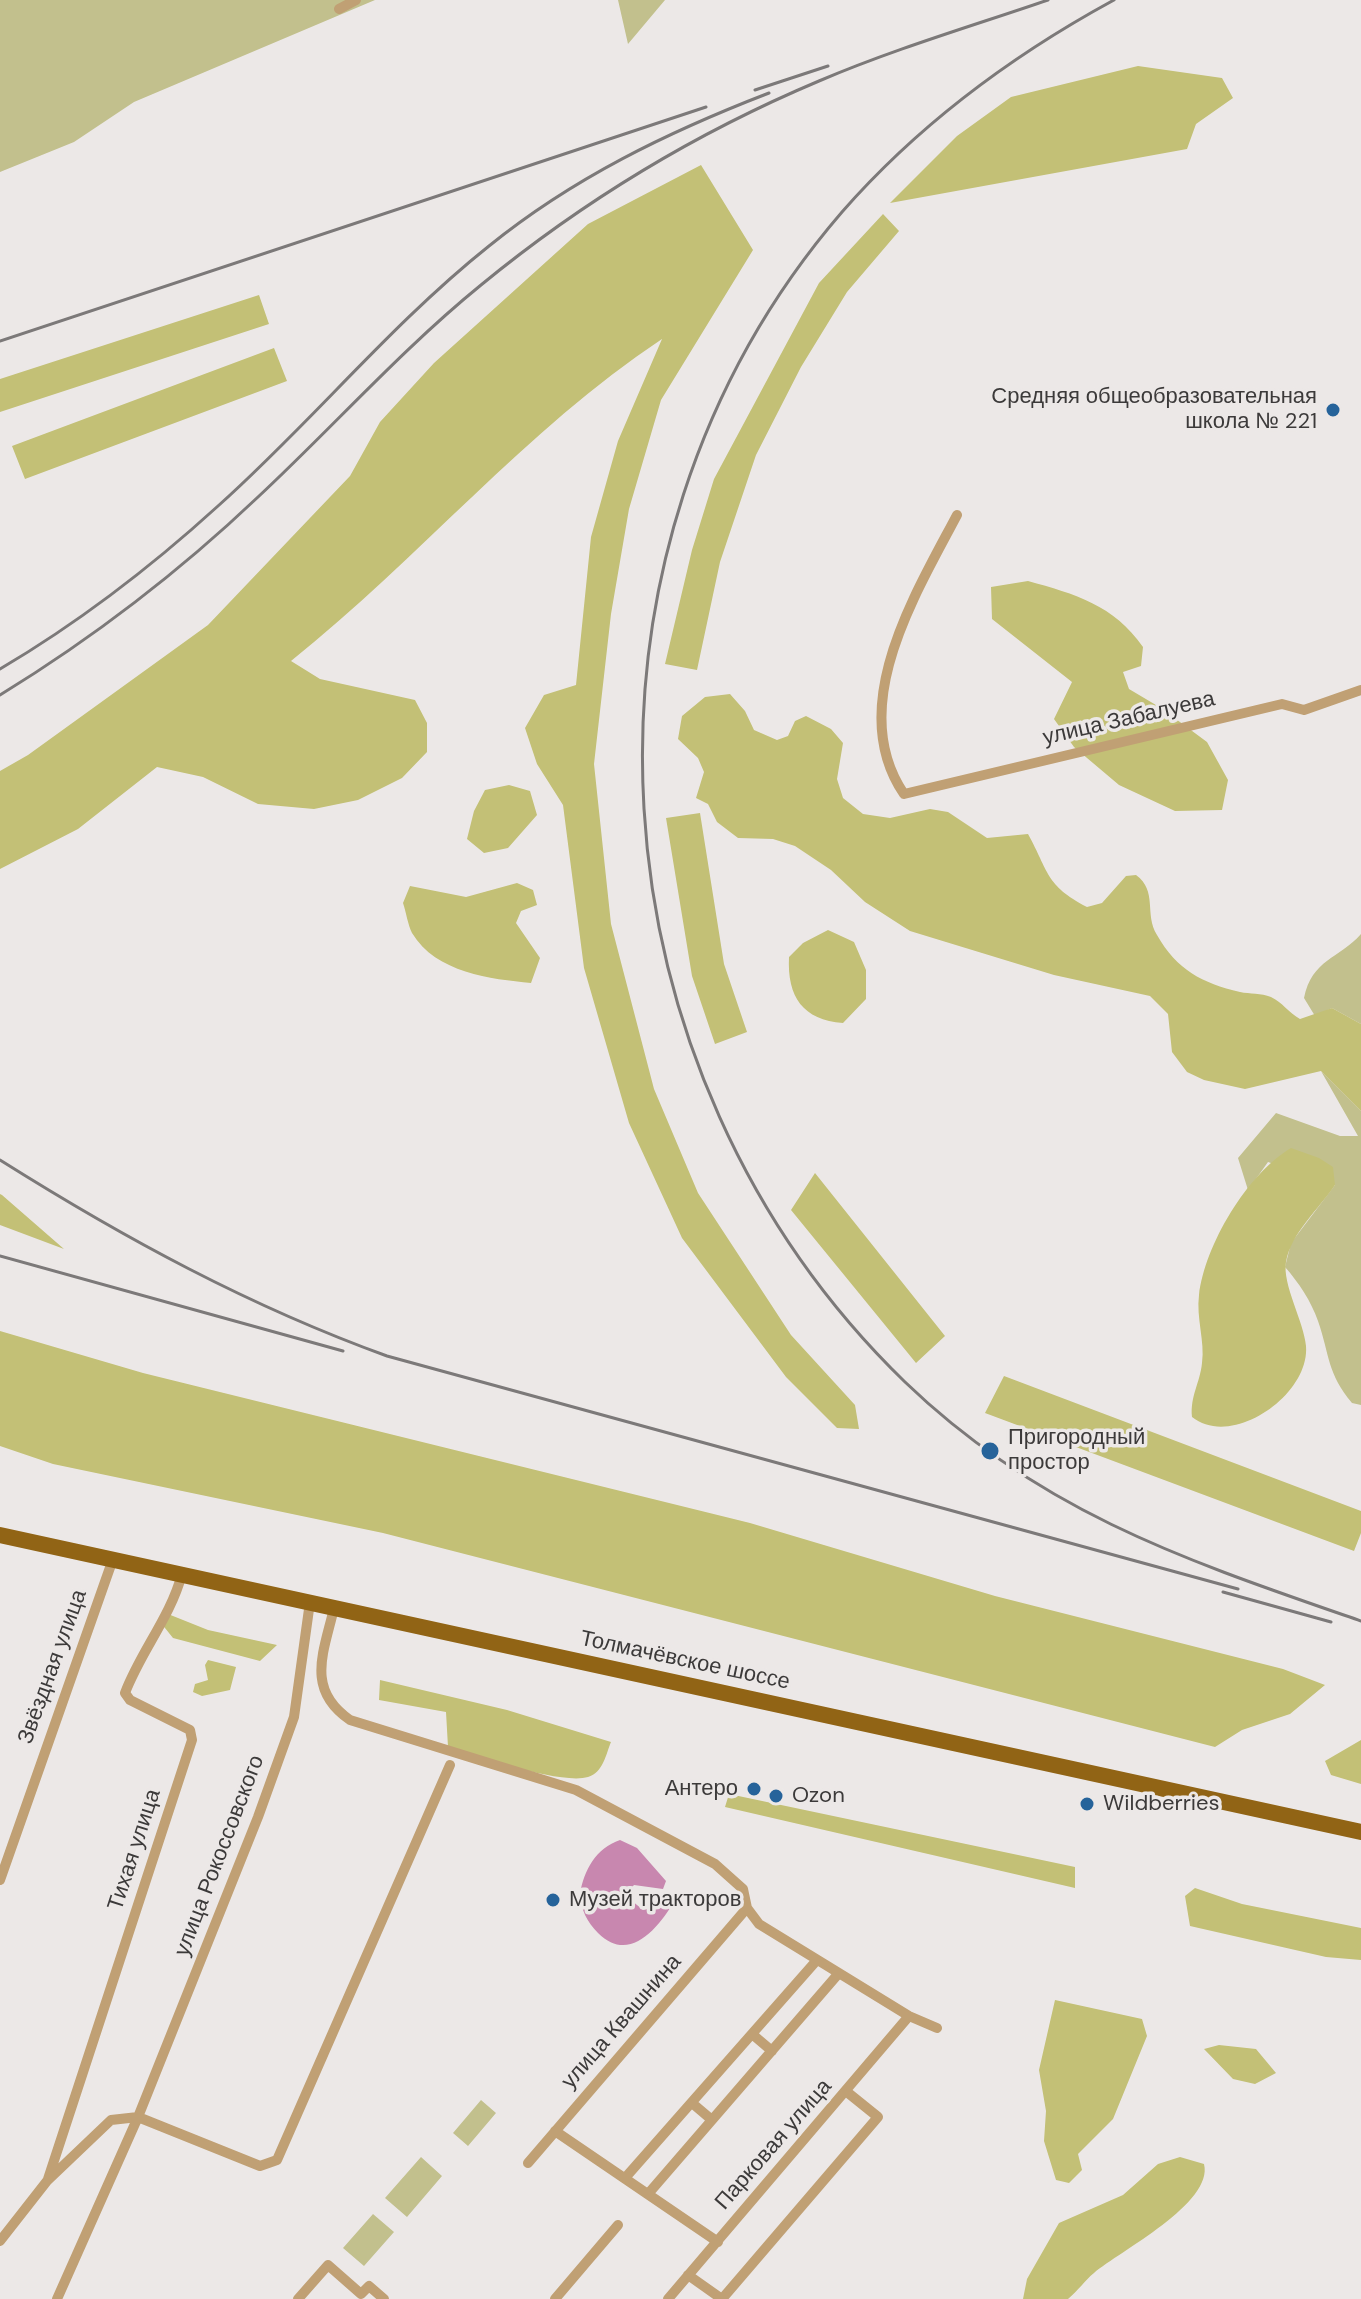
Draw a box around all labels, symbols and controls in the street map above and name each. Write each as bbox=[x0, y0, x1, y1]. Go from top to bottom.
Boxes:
place label: Средняя общеобразовательная школа № 221 bbox=[991, 384, 1317, 436]
marker: Средняя общеобразовательная школа № 221 bbox=[1324, 401, 1342, 419]
street label: улица Забалуева bbox=[1040, 686, 1218, 752]
place label: Пригородный простор bbox=[1008, 1425, 1145, 1476]
marker: Пригородный простор bbox=[979, 1440, 1001, 1462]
street label: Звёздная улица bbox=[13, 1586, 93, 1748]
street label: Толмачёвское шоссе bbox=[578, 1626, 792, 1696]
street label: улица Рокоссовского bbox=[169, 1752, 271, 1960]
place label: Антеро bbox=[665, 1776, 738, 1802]
marker: Антеро bbox=[745, 1780, 763, 1798]
place label: Ozon bbox=[792, 1783, 845, 1809]
street label: Тихая улица bbox=[103, 1786, 167, 1914]
marker: Ozon bbox=[767, 1787, 785, 1805]
place label: Wildberries bbox=[1103, 1791, 1220, 1817]
marker: Wildberries bbox=[1078, 1795, 1096, 1813]
place label: Музей тракторов bbox=[569, 1887, 741, 1913]
marker: Музей тракторов bbox=[544, 1891, 562, 1909]
street label: улица Квашнина bbox=[557, 1949, 687, 2095]
street label: Парковая улица bbox=[710, 2074, 838, 2216]

